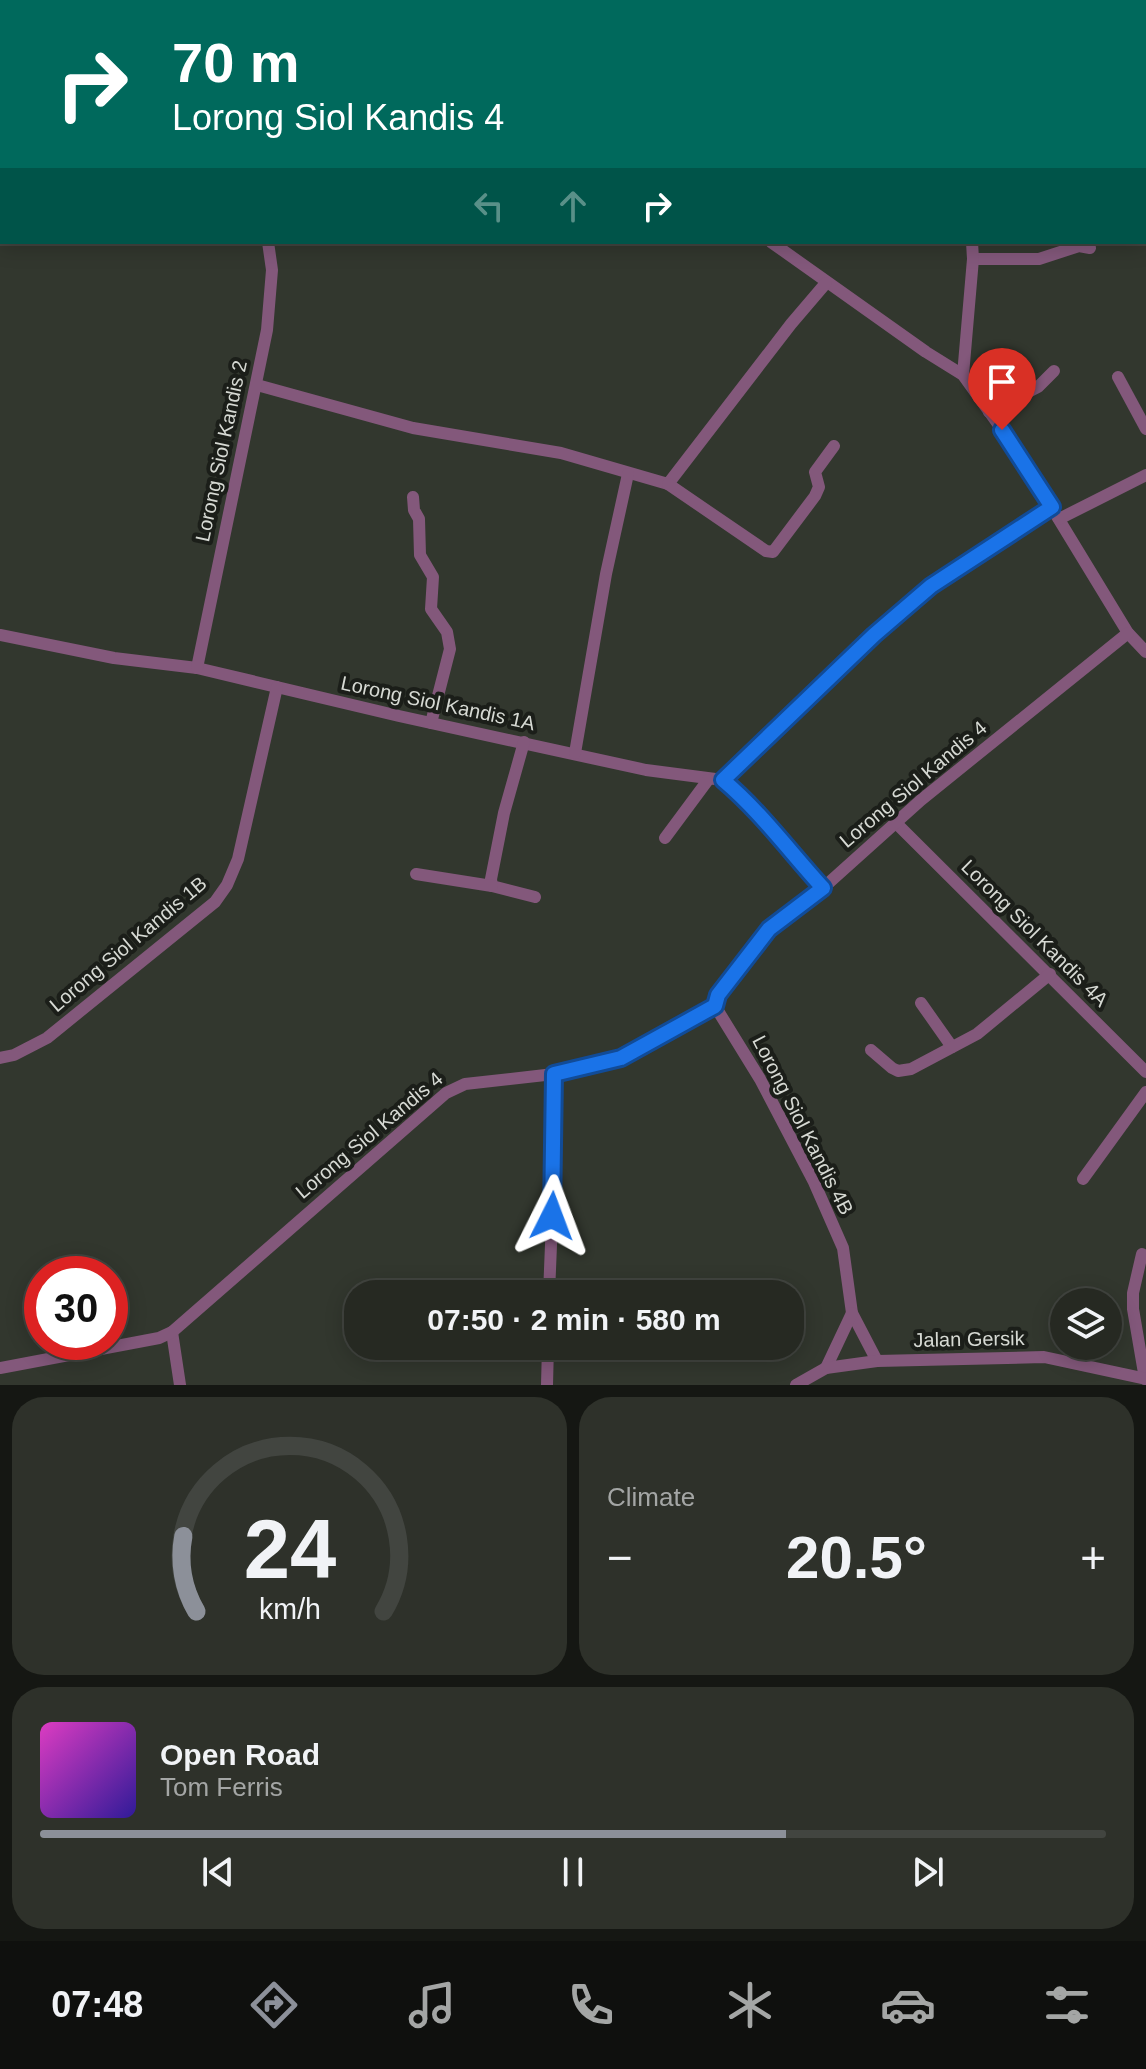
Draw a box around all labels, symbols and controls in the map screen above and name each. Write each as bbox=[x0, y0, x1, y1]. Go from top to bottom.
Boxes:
text: 70 m bbox=[172, 31, 300, 94]
icon: right bbox=[40, 32, 144, 136]
text: Lorong Siol Kandis 4 bbox=[172, 97, 504, 138]
icon: left bbox=[467, 184, 511, 228]
icon: ahead bbox=[551, 184, 595, 228]
icon: right bbox=[635, 184, 679, 228]
pin bbox=[968, 348, 1036, 430]
street label: Lorong Siol Kandis 2 bbox=[191, 358, 251, 544]
icon: arrive bbox=[980, 360, 1024, 404]
street label: Lorong Siol Kandis 1A bbox=[339, 672, 538, 734]
street label: Lorong Siol Kandis 4 bbox=[835, 716, 991, 852]
street label: Lorong Siol Kandis 4A bbox=[957, 855, 1113, 1011]
street label: Lorong Siol Kandis 1B bbox=[45, 872, 211, 1016]
street label: Lorong Siol Kandis 4B bbox=[748, 1032, 858, 1218]
street label: Lorong Siol Kandis 4 bbox=[291, 1067, 447, 1203]
position arrow bbox=[510, 1174, 594, 1258]
speed limit sign: 30 bbox=[24, 1256, 128, 1360]
map controls bbox=[1050, 1288, 1122, 1360]
button: layers bbox=[1050, 1288, 1122, 1360]
text: 07:50 · 2 min · 580 m bbox=[427, 1303, 721, 1336]
street label: Jalan Gersik bbox=[913, 1327, 1026, 1351]
text: Climate bbox=[607, 1482, 695, 1512]
text: 24 bbox=[243, 1503, 336, 1596]
text: 20.5° bbox=[786, 1524, 927, 1591]
text: − bbox=[607, 1533, 633, 1582]
text: + bbox=[1080, 1533, 1106, 1582]
text: km/h bbox=[259, 1593, 320, 1625]
text: Open Road bbox=[160, 1738, 320, 1771]
text: Tom Ferris bbox=[160, 1772, 283, 1802]
icon: previous bbox=[196, 1850, 240, 1894]
icon: pause bbox=[551, 1850, 595, 1894]
icon: next bbox=[906, 1850, 950, 1894]
icon: directions bbox=[246, 1977, 302, 2033]
icon: music bbox=[404, 1977, 460, 2033]
icon: phone bbox=[563, 1977, 619, 2033]
icon: climate bbox=[722, 1977, 778, 2033]
icon: car bbox=[880, 1977, 936, 2033]
icon: filters bbox=[1039, 1977, 1095, 2033]
text: 07:48 bbox=[51, 1984, 143, 2025]

